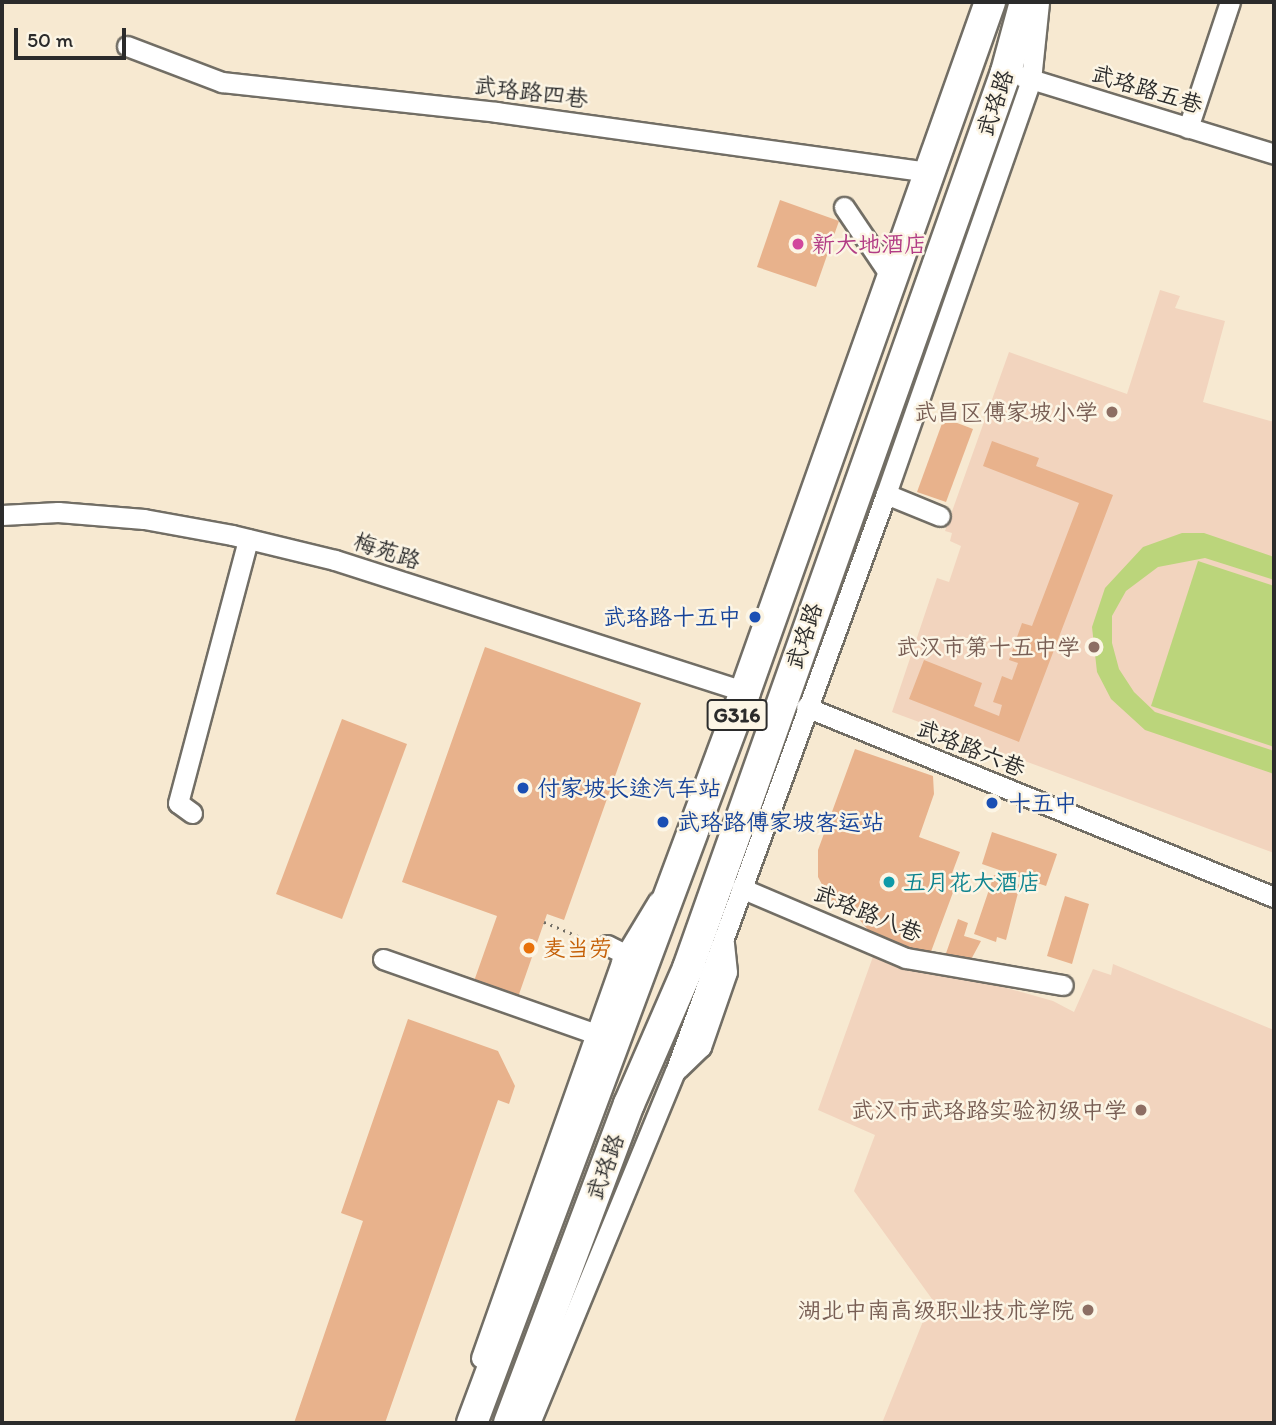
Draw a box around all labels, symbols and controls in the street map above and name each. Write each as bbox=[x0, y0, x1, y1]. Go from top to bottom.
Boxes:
scale bar bbox=[18, 14, 130, 58]
text: 50 m bbox=[27, 27, 73, 52]
street label: 武珞路五巷 bbox=[1088, 59, 1206, 119]
street label: 武珞路 bbox=[971, 66, 1019, 140]
street label: 武珞路四巷 bbox=[472, 71, 590, 113]
place label: 新大地酒店 bbox=[812, 230, 927, 258]
marker: 新大地酒店 bbox=[790, 236, 806, 252]
place label: 武昌区傅家坡小学 bbox=[914, 398, 1098, 426]
marker: 武昌区傅家坡小学 bbox=[1104, 404, 1120, 420]
street label: 梅苑路 bbox=[350, 527, 424, 575]
street label: 武珞路 bbox=[780, 599, 828, 673]
place label: 武珞路十五中 bbox=[603, 603, 741, 631]
marker: 武珞路十五中 bbox=[747, 609, 763, 625]
place label: 武汉市第十五中学 bbox=[896, 633, 1080, 661]
marker: 武汉市第十五中学 bbox=[1086, 639, 1102, 655]
road number: G316 bbox=[706, 698, 768, 732]
street label: 武珞路六巷 bbox=[913, 714, 1029, 782]
place label: 付家坡长途汽车站 bbox=[537, 774, 721, 802]
marker: 付家坡长途汽车站 bbox=[515, 780, 531, 796]
place label: 十五中 bbox=[1008, 789, 1077, 817]
marker: 十五中 bbox=[982, 793, 1002, 813]
place label: 武珞路傅家坡客运站 bbox=[677, 808, 884, 836]
marker: 武珞路傅家坡客运站 bbox=[655, 814, 671, 830]
place label: 五月花大酒店 bbox=[903, 868, 1041, 896]
marker: 五月花大酒店 bbox=[881, 874, 897, 890]
street label: 武珞路八巷 bbox=[810, 879, 926, 947]
place label: 麦当劳 bbox=[543, 934, 612, 962]
marker: 麦当劳 bbox=[521, 940, 537, 956]
place label: 武汉市武珞路实验初级中学 bbox=[851, 1096, 1127, 1124]
marker: 武汉市武珞路实验初级中学 bbox=[1133, 1102, 1149, 1118]
street label: 武珞路 bbox=[580, 1130, 630, 1204]
place label: 湖北中南高级职业技术学院 bbox=[798, 1296, 1074, 1324]
marker: 湖北中南高级职业技术学院 bbox=[1080, 1302, 1096, 1318]

